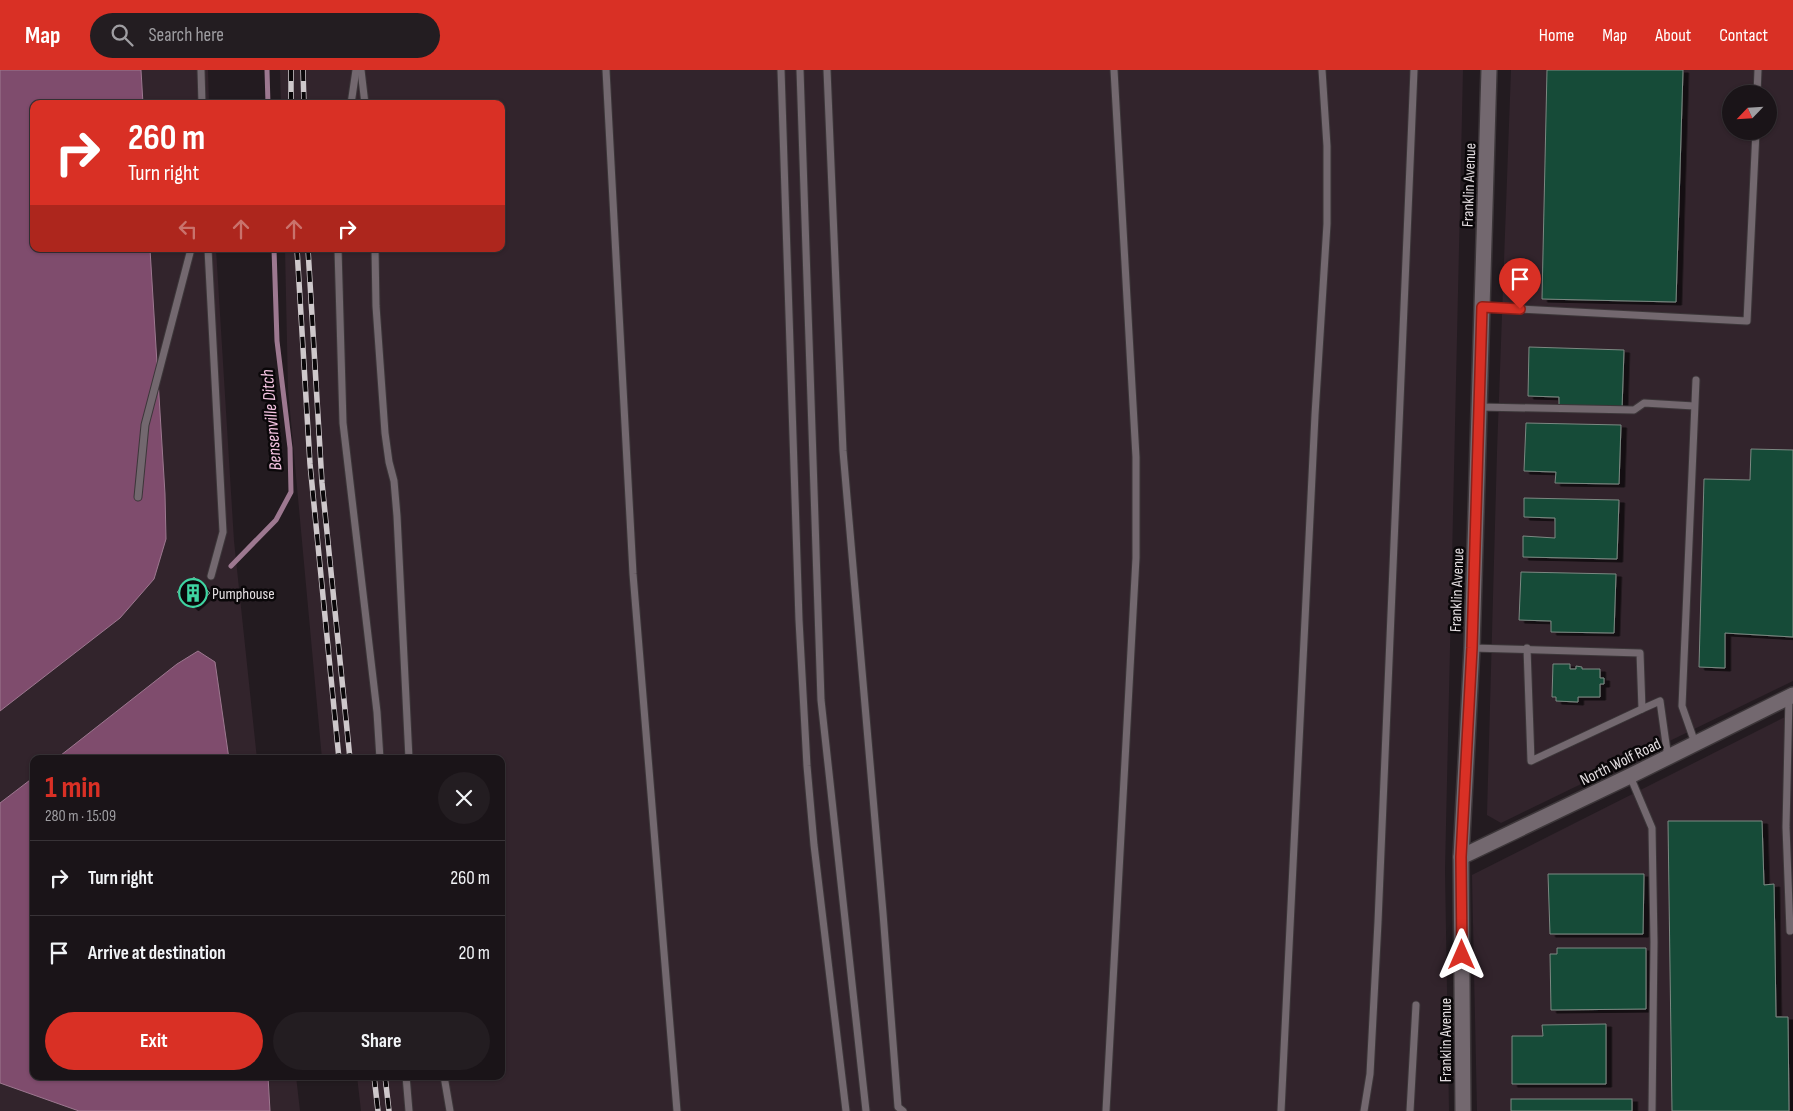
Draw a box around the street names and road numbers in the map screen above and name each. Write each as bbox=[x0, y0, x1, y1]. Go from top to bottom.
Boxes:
street label: Franklin Avenue bbox=[1459, 143, 1480, 228]
street label: Franklin Avenue bbox=[1447, 548, 1468, 633]
street label: North Wolf Road bbox=[1577, 735, 1664, 790]
street label: Franklin Avenue bbox=[1437, 998, 1456, 1082]

